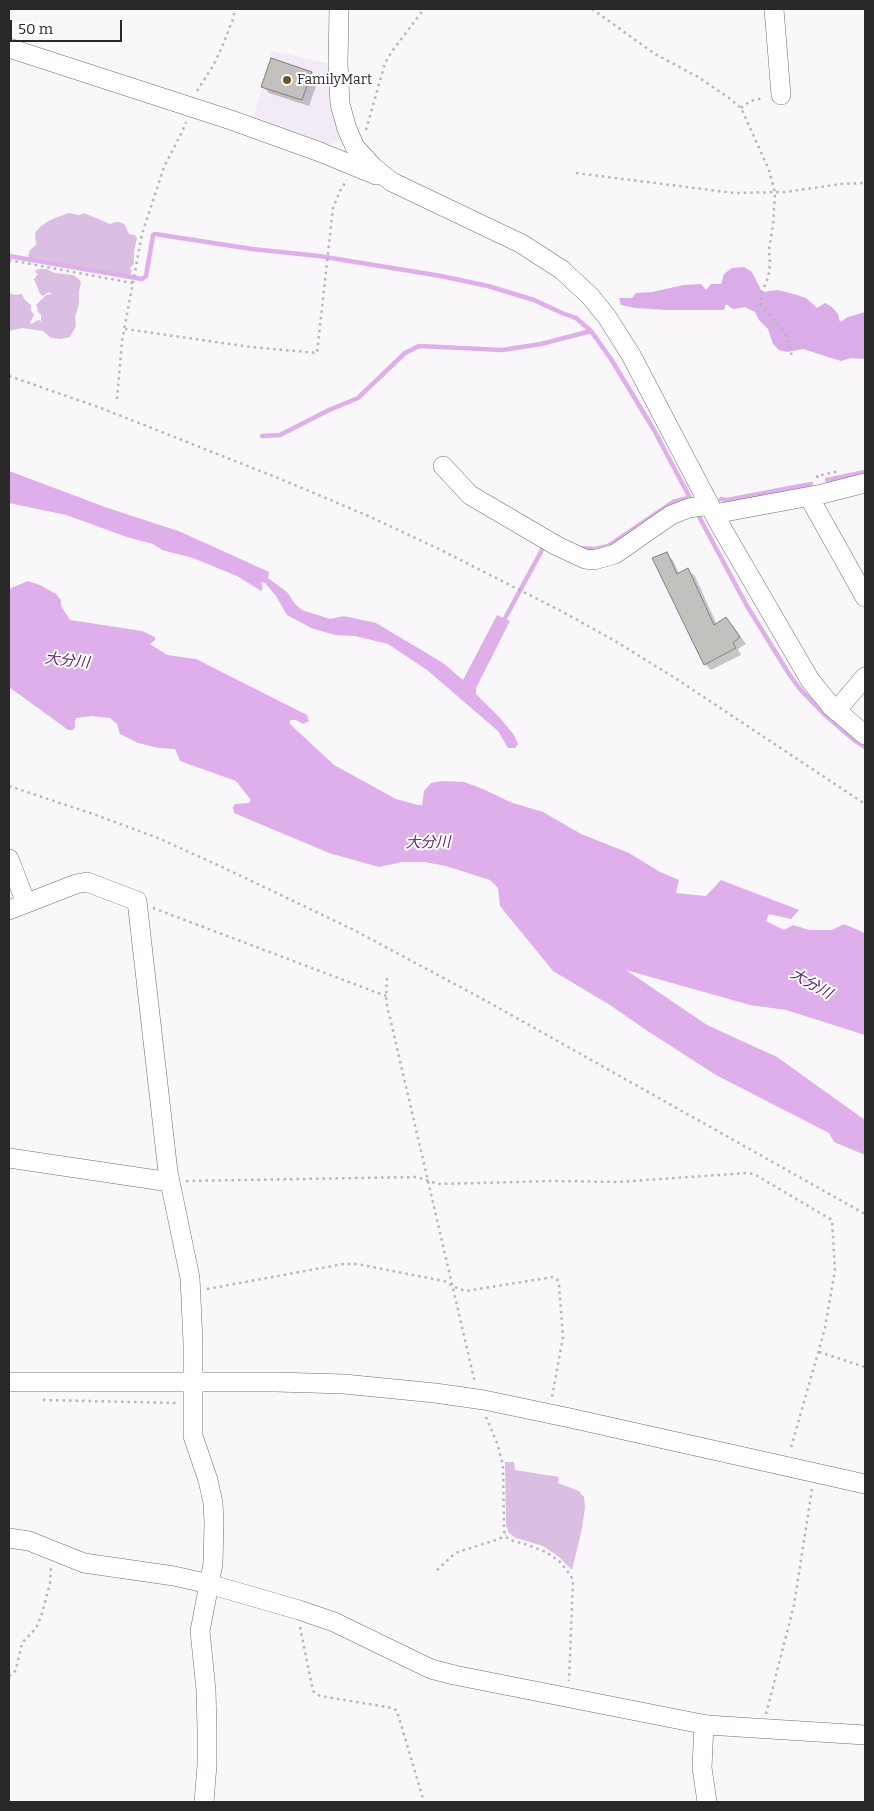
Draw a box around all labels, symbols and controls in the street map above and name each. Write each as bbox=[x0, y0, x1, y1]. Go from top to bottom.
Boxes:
scale bar bbox=[12, 10, 125, 42]
text: 50 m bbox=[18, 20, 53, 38]
place label: FamilyMart bbox=[297, 72, 372, 88]
marker: FamilyMart bbox=[281, 74, 293, 86]
water label: 大分川 bbox=[44, 650, 90, 672]
water label: 大分川 bbox=[405, 834, 451, 852]
water label: 大分川 bbox=[787, 965, 835, 1003]

